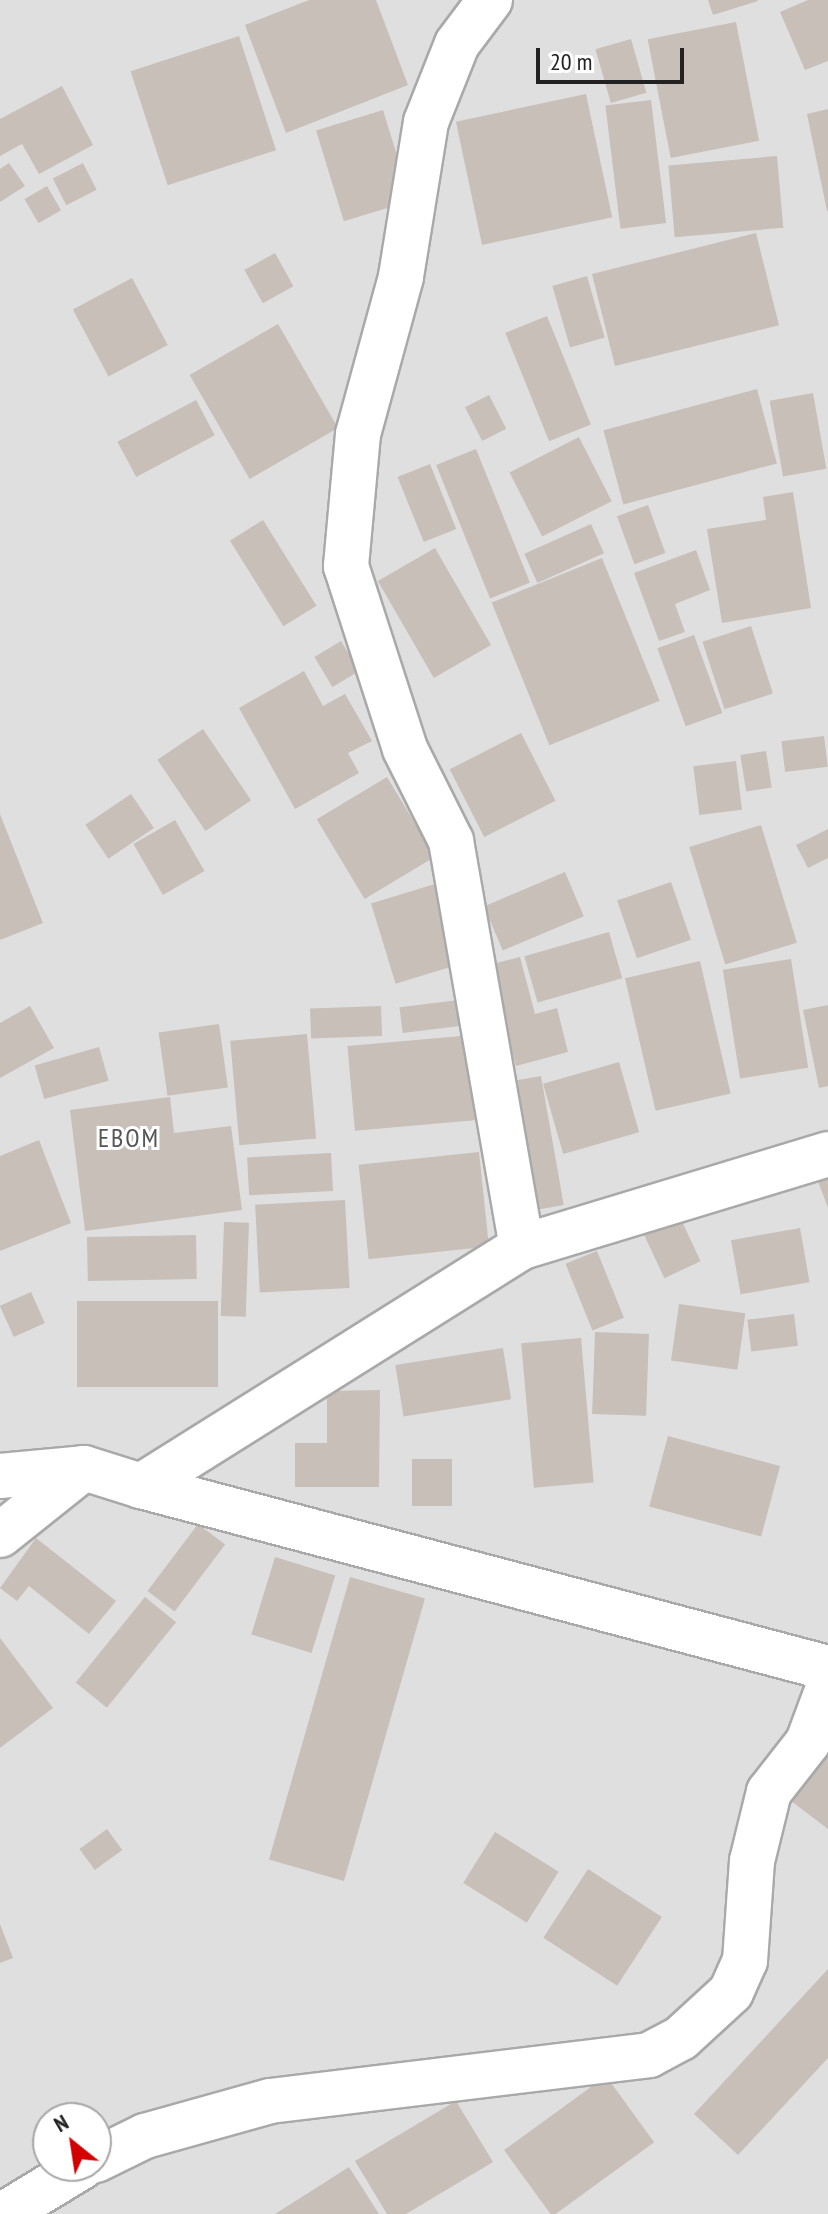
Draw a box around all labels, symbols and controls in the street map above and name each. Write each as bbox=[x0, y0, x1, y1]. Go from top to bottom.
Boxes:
scale bar bbox=[540, 32, 688, 82]
text: 20 m bbox=[550, 46, 592, 77]
district label: EBOM bbox=[98, 1122, 160, 1154]
north arrow bbox=[32, 2102, 112, 2182]
text: N bbox=[49, 2108, 73, 2138]

